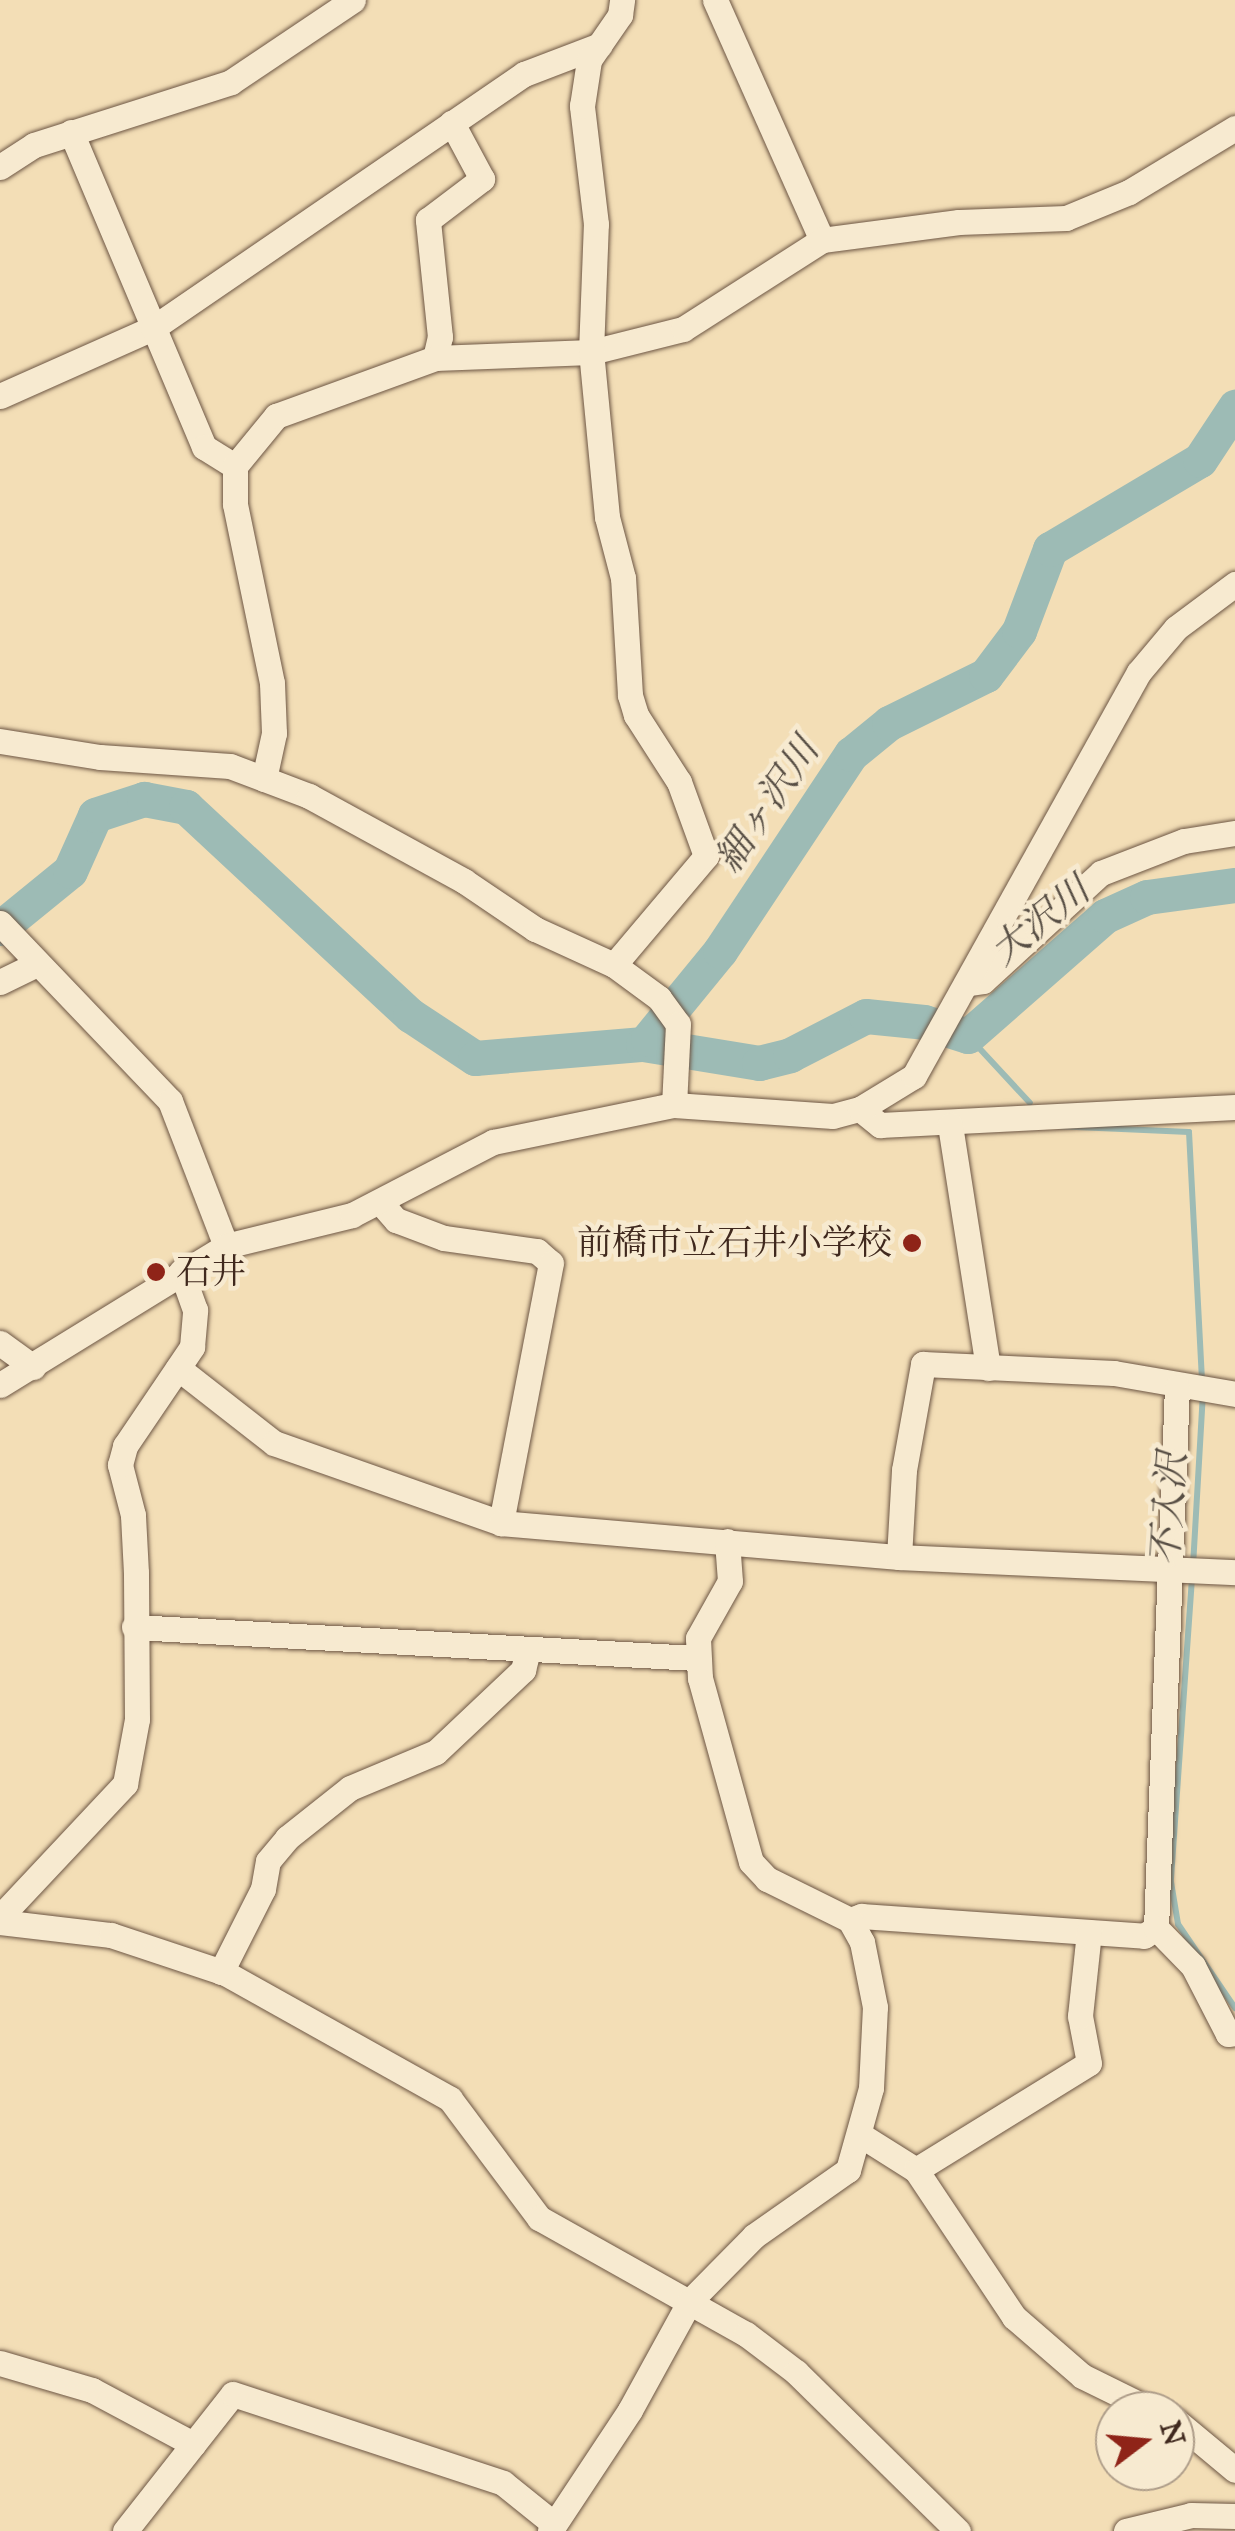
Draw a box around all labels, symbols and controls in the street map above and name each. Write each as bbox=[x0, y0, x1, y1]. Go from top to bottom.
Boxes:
water label: 細ヶ沢川 bbox=[706, 729, 828, 881]
water label: 大沢川 bbox=[981, 867, 1099, 975]
place label: 前橋市立石井小学校 bbox=[577, 1222, 892, 1264]
marker: 前橋市立石井小学校 bbox=[901, 1232, 923, 1254]
place label: 石井 bbox=[176, 1251, 246, 1293]
marker: 石井 bbox=[145, 1261, 167, 1283]
water label: 不入沢 bbox=[1142, 1451, 1196, 1567]
north arrow bbox=[1095, 2391, 1195, 2491]
text: N bbox=[1152, 2417, 1192, 2449]

